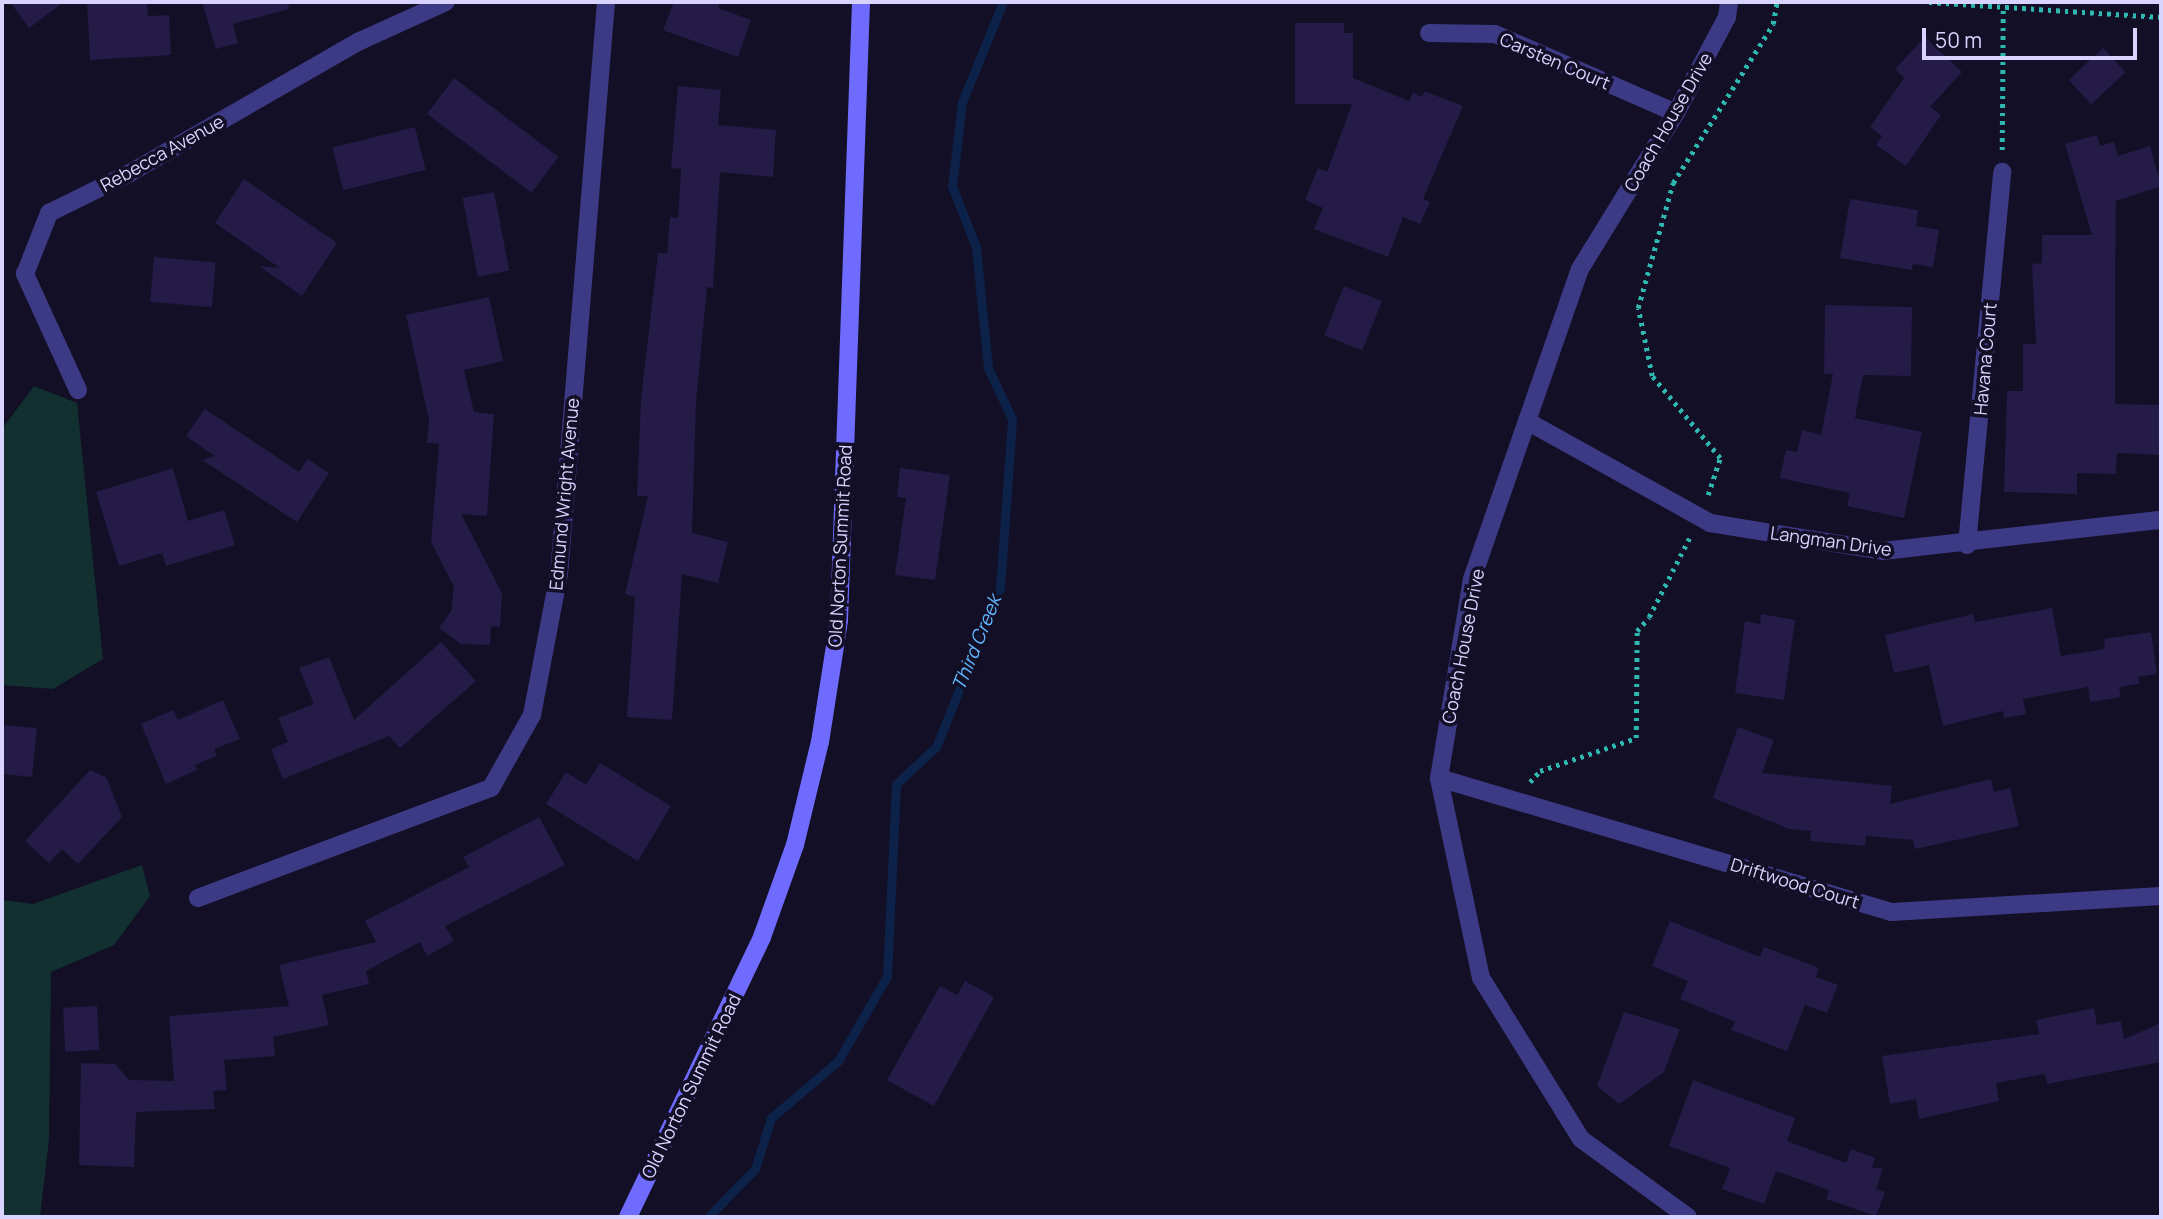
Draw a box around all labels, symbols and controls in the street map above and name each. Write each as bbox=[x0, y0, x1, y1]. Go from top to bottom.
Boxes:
scale bar bbox=[1925, 14, 2140, 58]
text: 50 m bbox=[1935, 26, 1982, 54]
street label: Carsten Court bbox=[1497, 28, 1613, 94]
street label: Coach House Drive bbox=[1619, 49, 1717, 195]
street label: Rebecca Avenue bbox=[96, 110, 228, 196]
street label: Havana Court bbox=[1969, 302, 2001, 416]
street label: Edmund Wright Avenue bbox=[545, 397, 583, 591]
street label: Old Norton Summit Road bbox=[824, 444, 856, 648]
street label: Langman Drive bbox=[1769, 522, 1893, 560]
street label: Coach House Drive bbox=[1437, 567, 1489, 725]
water label: Third Creek bbox=[948, 592, 1006, 694]
street label: Driftwood Court bbox=[1728, 853, 1862, 913]
street label: Old Norton Summit Road bbox=[637, 990, 745, 1182]

